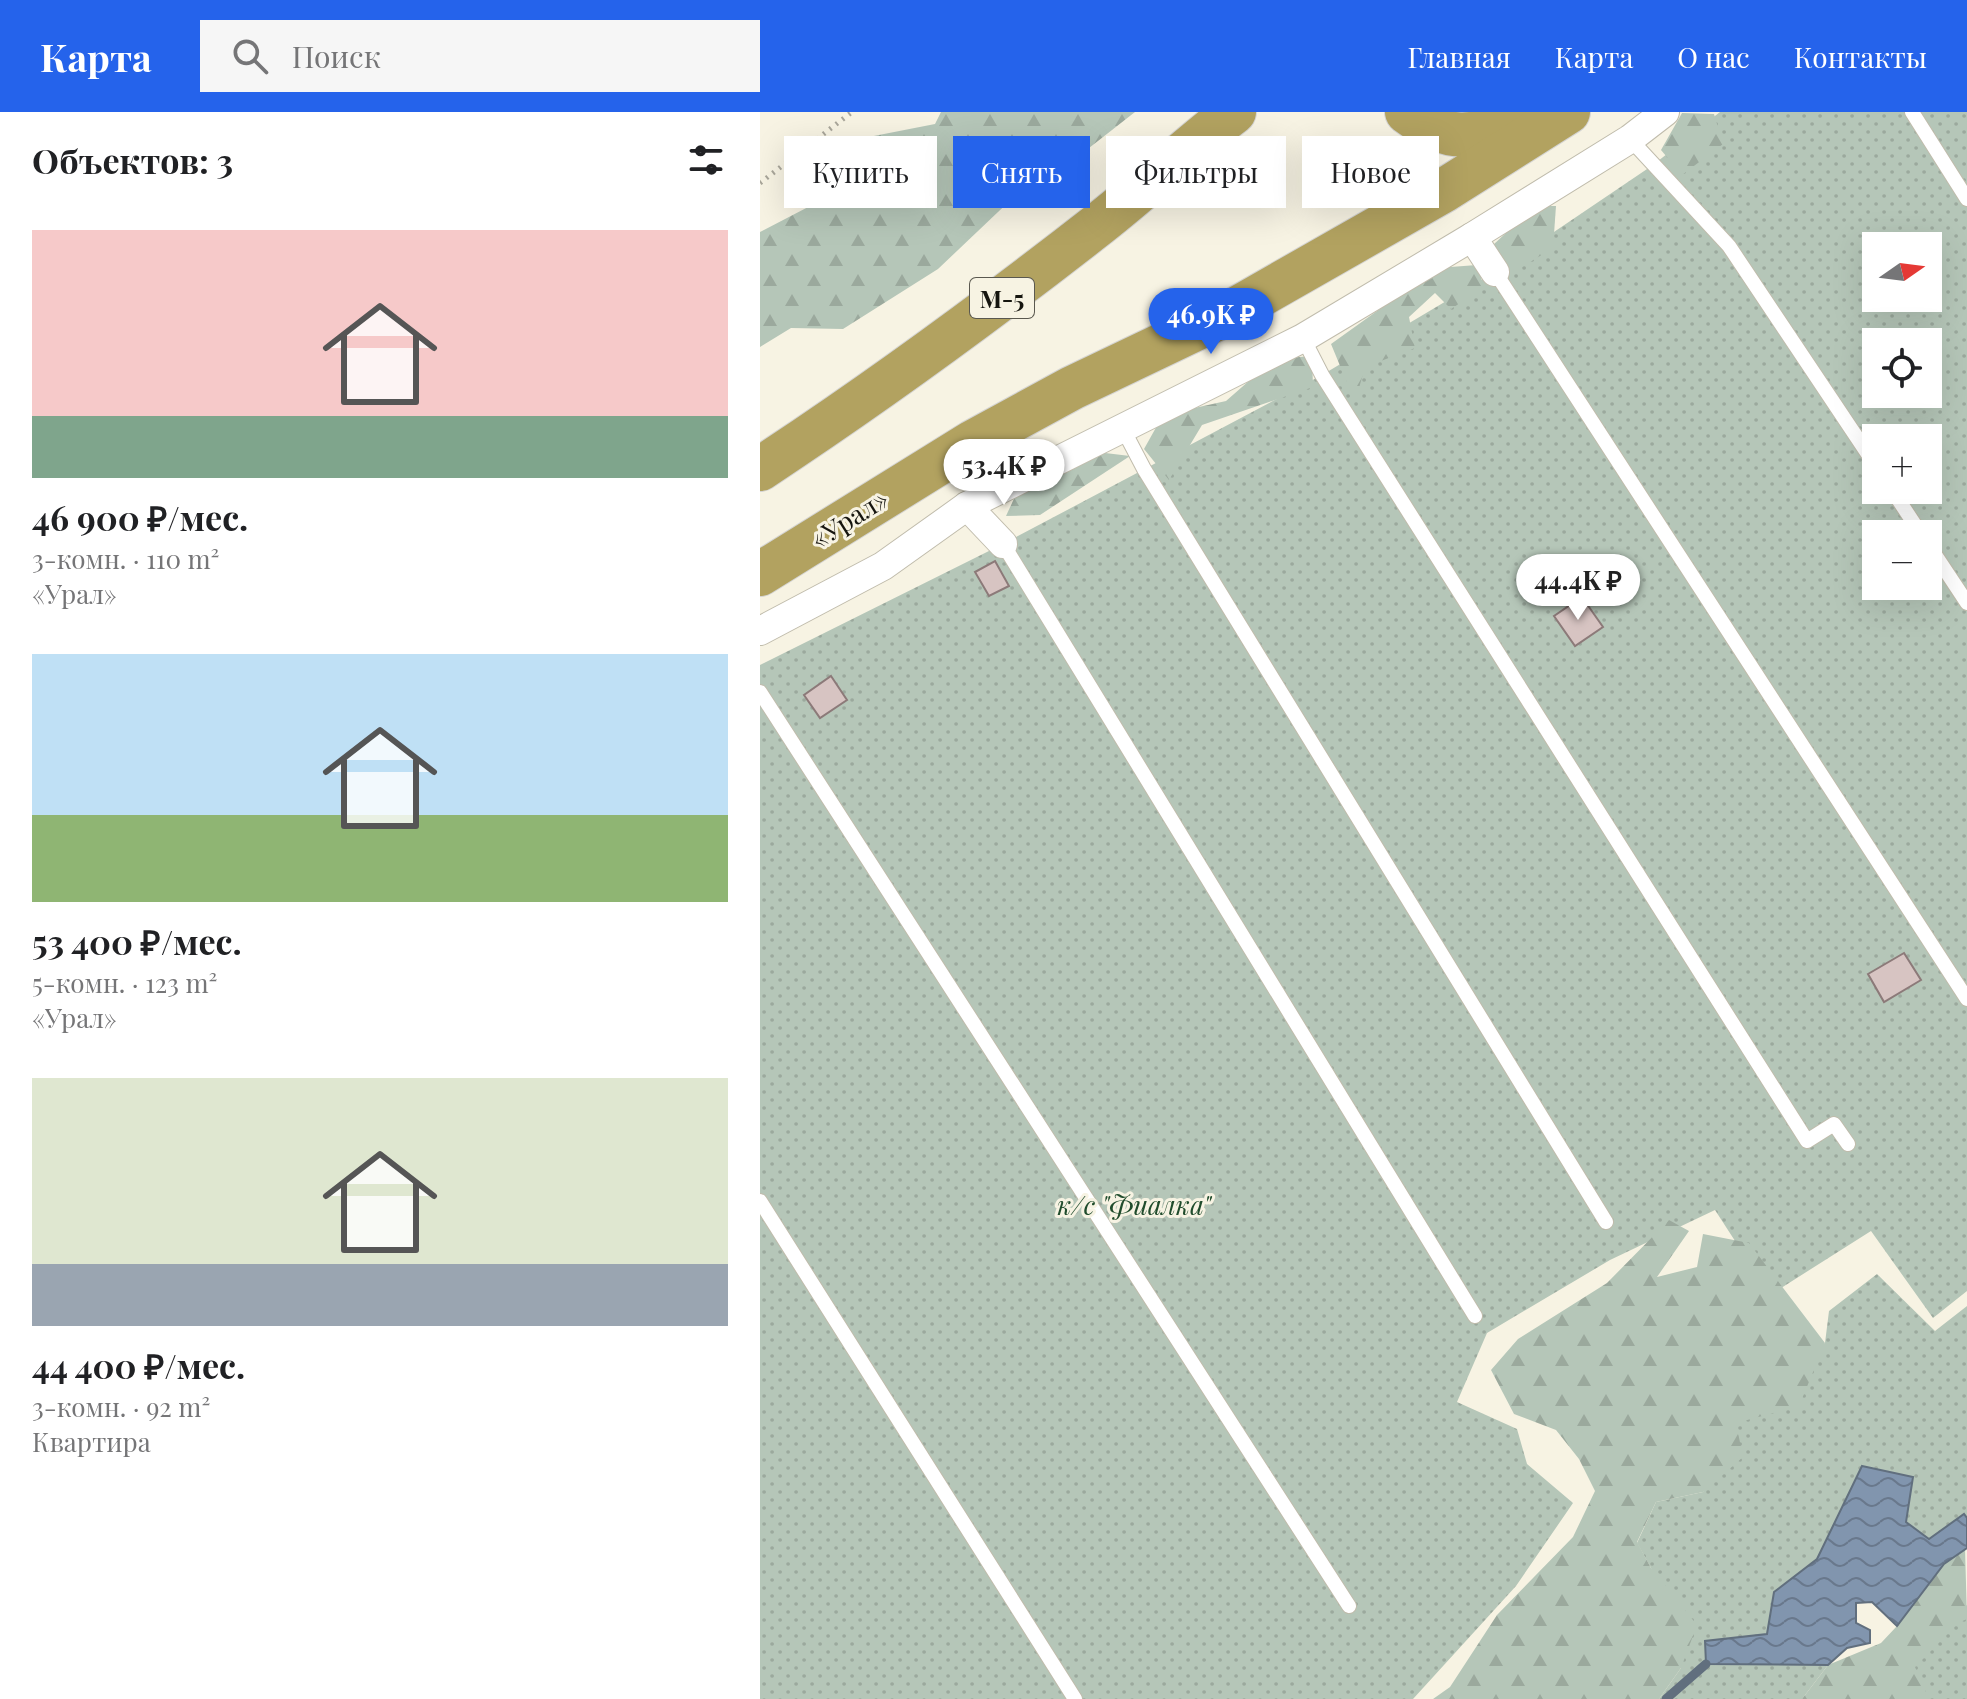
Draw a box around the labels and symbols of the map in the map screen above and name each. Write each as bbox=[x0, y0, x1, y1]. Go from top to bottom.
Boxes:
north arrow bbox=[1862, 232, 1942, 312]
road number: М-5 bbox=[970, 278, 1034, 318]
pin: 46.9K ₽ bbox=[1137, 288, 1285, 356]
pin: 53.4K ₽ bbox=[930, 439, 1078, 507]
street label: «Урал» bbox=[804, 481, 894, 555]
pin: 44.4K ₽ bbox=[1504, 554, 1652, 622]
park label: к/с "Фиалка" bbox=[1057, 1187, 1212, 1222]

